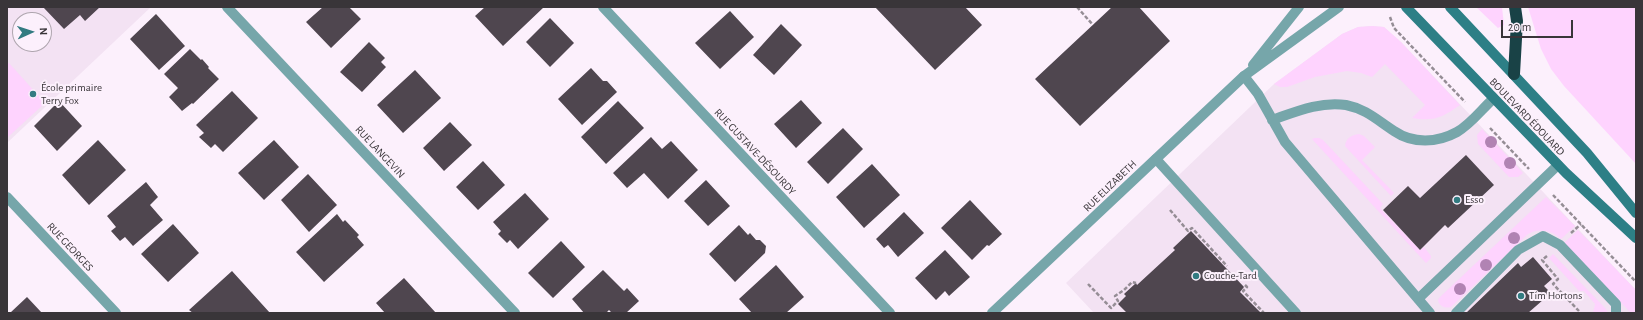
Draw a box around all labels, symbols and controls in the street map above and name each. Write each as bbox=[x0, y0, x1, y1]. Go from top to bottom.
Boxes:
north arrow bbox=[12, 12, 52, 52]
scale bar bbox=[1503, 12, 1575, 38]
text: 20 m bbox=[1508, 21, 1531, 33]
text: N bbox=[38, 27, 49, 36]
street label: BOULEVARD ÉDOUARD bbox=[1487, 75, 1567, 159]
place label: École primaire Terry Fox bbox=[41, 81, 102, 107]
marker: École primaire Terry Fox bbox=[28, 89, 38, 99]
street label: RUE GUSTAVE-DÉSOURDY bbox=[711, 106, 799, 198]
street label: RUE LANGEVIN bbox=[352, 123, 408, 181]
street label: RUE ELIZABETH bbox=[1081, 157, 1139, 215]
place label: Esso bbox=[1465, 193, 1484, 207]
marker: Esso bbox=[1452, 195, 1462, 205]
street label: RUE GEORGES bbox=[44, 220, 96, 274]
place label: Couche-Tard bbox=[1204, 269, 1257, 283]
marker: Couche-Tard bbox=[1191, 271, 1201, 281]
place label: Tim Hortons bbox=[1529, 289, 1582, 303]
marker: Tim Hortons bbox=[1516, 291, 1526, 301]

